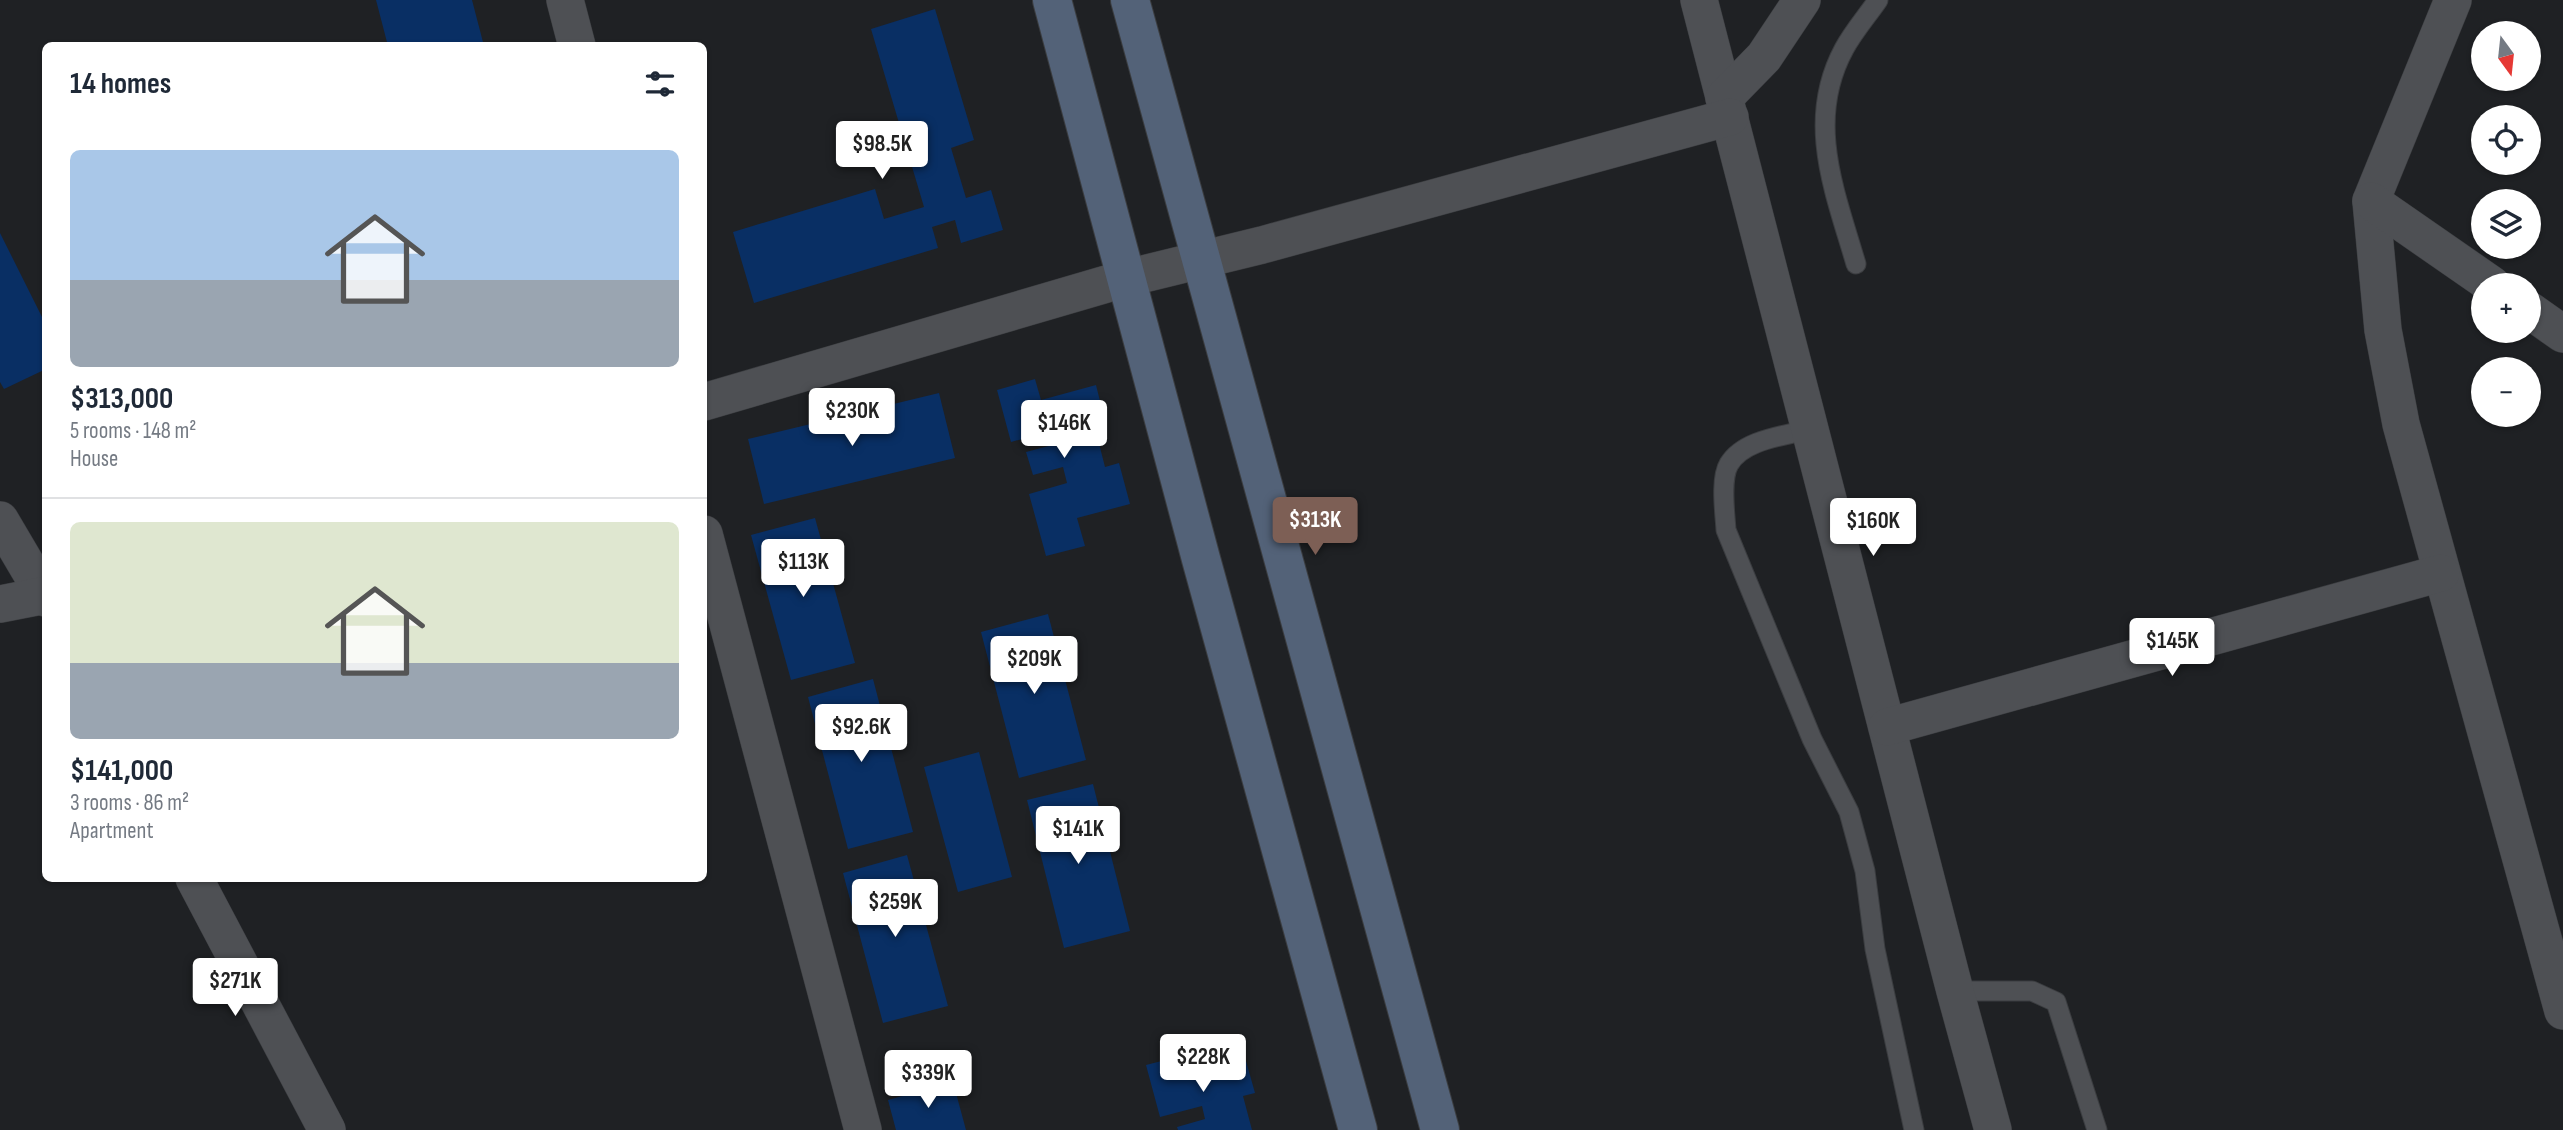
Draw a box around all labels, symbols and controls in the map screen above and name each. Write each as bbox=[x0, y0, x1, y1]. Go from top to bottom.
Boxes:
north arrow bbox=[2471, 21, 2541, 91]
map controls bbox=[2471, 21, 2541, 427]
icon: filters bbox=[641, 65, 679, 103]
text: 14 homes bbox=[70, 66, 171, 102]
button: locate bbox=[2471, 105, 2541, 175]
pin: $98.5K bbox=[825, 122, 939, 181]
text: $98.5K bbox=[852, 130, 912, 158]
button: layers bbox=[2471, 189, 2541, 259]
icon: home bbox=[312, 196, 438, 322]
button: + bbox=[2471, 273, 2541, 343]
button: − bbox=[2471, 357, 2541, 427]
text: $313,000 bbox=[70, 381, 173, 417]
pin: $230K bbox=[803, 388, 901, 448]
text: $230K bbox=[825, 397, 879, 425]
pin: $146K bbox=[1015, 400, 1113, 460]
text: $146K bbox=[1037, 409, 1091, 437]
text: 5 rooms · 148 m² bbox=[70, 417, 197, 445]
text: House bbox=[70, 445, 118, 473]
pin: $313K bbox=[1266, 498, 1364, 557]
pin: $160K bbox=[1824, 498, 1922, 558]
text: $313K bbox=[1289, 506, 1341, 534]
text: $160K bbox=[1846, 507, 1900, 535]
pin: $113K bbox=[754, 540, 852, 599]
text: $113K bbox=[777, 548, 829, 576]
icon: home bbox=[312, 568, 438, 694]
pin: $145K bbox=[2123, 618, 2221, 678]
text: $145K bbox=[2145, 627, 2199, 655]
pin: $209K bbox=[985, 636, 1083, 696]
text: $209K bbox=[1006, 645, 1062, 673]
pin: $92.6K bbox=[804, 704, 918, 764]
text: $92.6K bbox=[831, 713, 891, 741]
text: $141,000 bbox=[70, 753, 173, 789]
text: 3 rooms · 86 m² bbox=[70, 789, 189, 817]
pin: $141K bbox=[1029, 806, 1127, 866]
text: $141K bbox=[1052, 815, 1104, 843]
text: Apartment bbox=[70, 817, 154, 845]
pin: $259K bbox=[846, 880, 944, 939]
text: $259K bbox=[868, 888, 922, 916]
pin: $271K bbox=[186, 958, 284, 1018]
text: $271K bbox=[209, 967, 261, 995]
pin: $228K bbox=[1154, 1034, 1252, 1094]
text: $228K bbox=[1176, 1043, 1230, 1071]
pin: $339K bbox=[879, 1050, 977, 1110]
text: $339K bbox=[901, 1059, 955, 1087]

